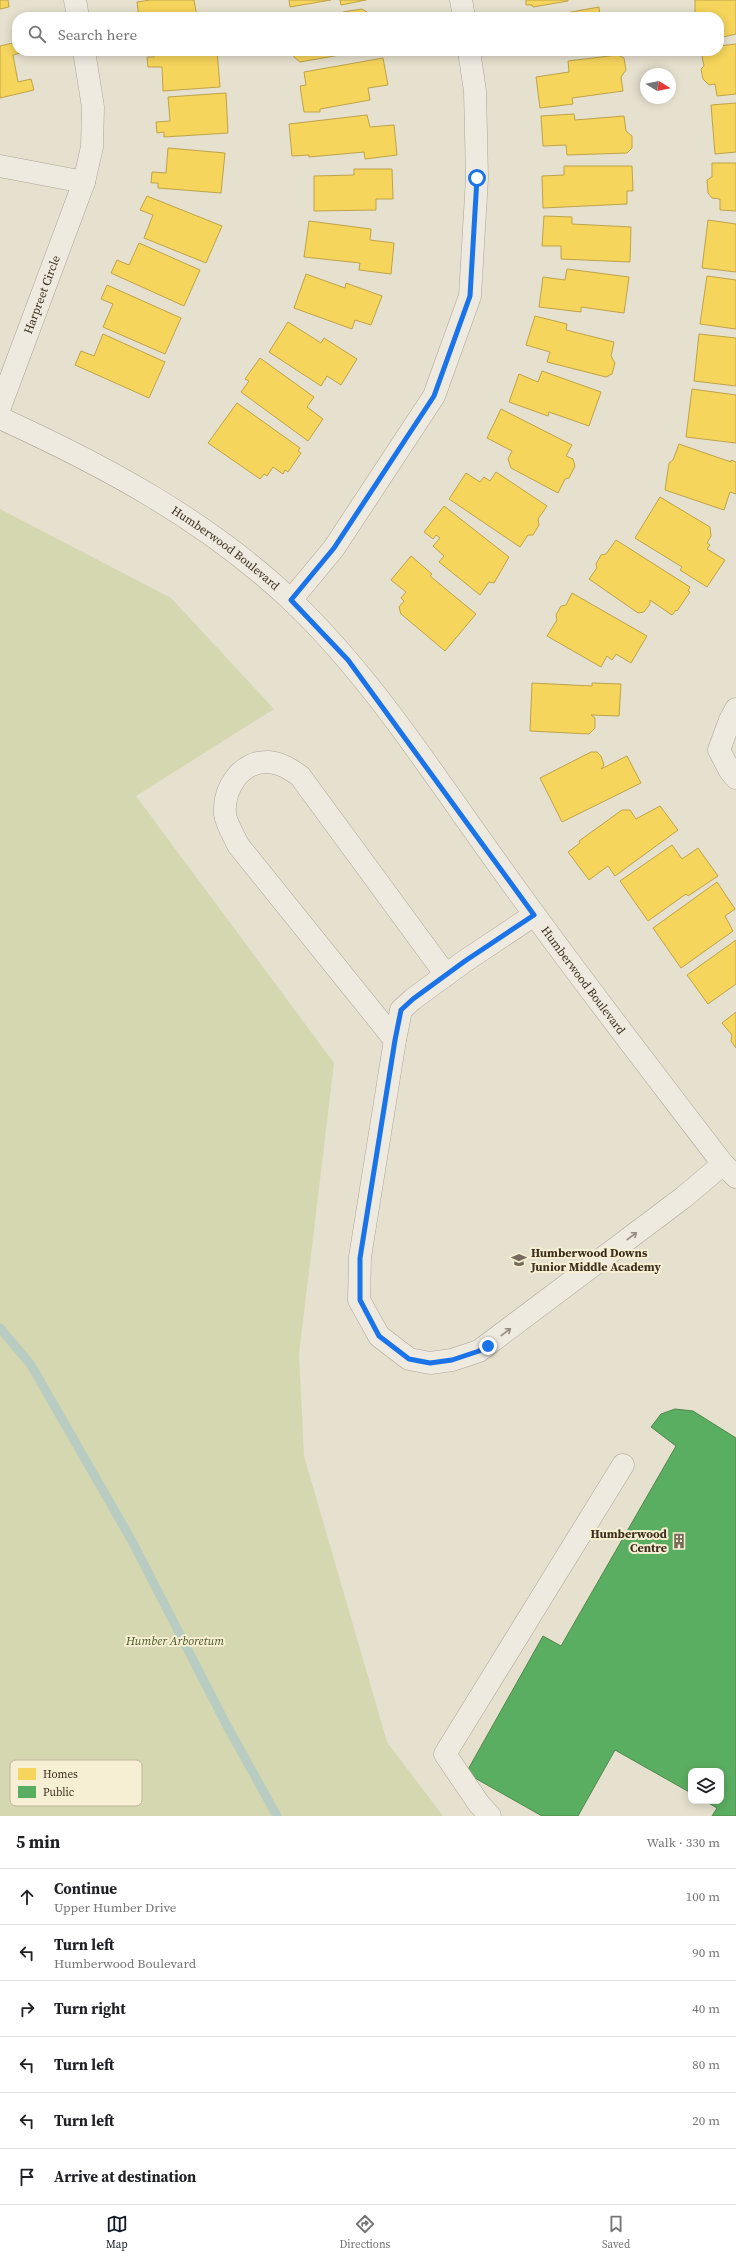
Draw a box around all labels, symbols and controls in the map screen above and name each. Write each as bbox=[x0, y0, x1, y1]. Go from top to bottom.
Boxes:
search box bbox=[12, 12, 724, 56]
icon: search bbox=[26, 23, 48, 45]
text: Search here bbox=[58, 24, 137, 45]
north arrow bbox=[640, 68, 676, 104]
route start bbox=[468, 169, 486, 187]
street label: Harpreet Circle bbox=[20, 253, 64, 336]
street label: Humberwood Boulevard bbox=[168, 502, 283, 594]
street label: Humberwood Boulevard bbox=[537, 923, 629, 1038]
one-way arrow bbox=[626, 1232, 637, 1240]
place label: Humberwood Downs Junior Middle Academy bbox=[530, 1245, 661, 1275]
school or university icon: Humberwood Downs Junior Middle Academy bbox=[510, 1251, 528, 1269]
one-way arrow bbox=[501, 1327, 512, 1336]
route end bbox=[479, 1337, 497, 1355]
place label: Humberwood Centre bbox=[591, 1526, 667, 1556]
building icon: Humberwood Centre bbox=[670, 1532, 688, 1550]
park label: Humber Arboretum bbox=[125, 1633, 224, 1649]
legend bbox=[10, 1760, 142, 1806]
text: Homes bbox=[43, 1767, 78, 1782]
map controls bbox=[688, 1768, 724, 1804]
button: layers bbox=[688, 1768, 724, 1804]
text: Public bbox=[43, 1785, 75, 1800]
text: 5 min bbox=[16, 1830, 60, 1854]
text: Walk · 330 m bbox=[647, 1834, 720, 1851]
text: Continue bbox=[54, 1878, 117, 1899]
icon: ahead bbox=[16, 1886, 38, 1908]
text: 100 m bbox=[686, 1888, 720, 1905]
text: Upper Humber Drive bbox=[54, 1899, 176, 1916]
text: Turn left bbox=[54, 1934, 114, 1955]
icon: left bbox=[16, 1942, 38, 1964]
text: 90 m bbox=[692, 1944, 720, 1961]
text: Humberwood Boulevard bbox=[54, 1955, 196, 1972]
icon: right bbox=[16, 1998, 38, 2020]
text: Turn right bbox=[54, 1998, 126, 2019]
text: 40 m bbox=[692, 2000, 720, 2017]
icon: left bbox=[16, 2054, 38, 2076]
text: Turn left bbox=[54, 2054, 114, 2075]
text: 80 m bbox=[692, 2056, 720, 2073]
icon: left bbox=[16, 2110, 38, 2132]
text: Turn left bbox=[54, 2110, 114, 2131]
text: 20 m bbox=[692, 2112, 720, 2129]
icon: arrive bbox=[16, 2166, 38, 2188]
text: Arrive at destination bbox=[54, 2166, 196, 2187]
tab: Map bbox=[106, 2213, 128, 2252]
tab: Directions bbox=[339, 2213, 390, 2252]
tab: Saved bbox=[602, 2213, 630, 2252]

